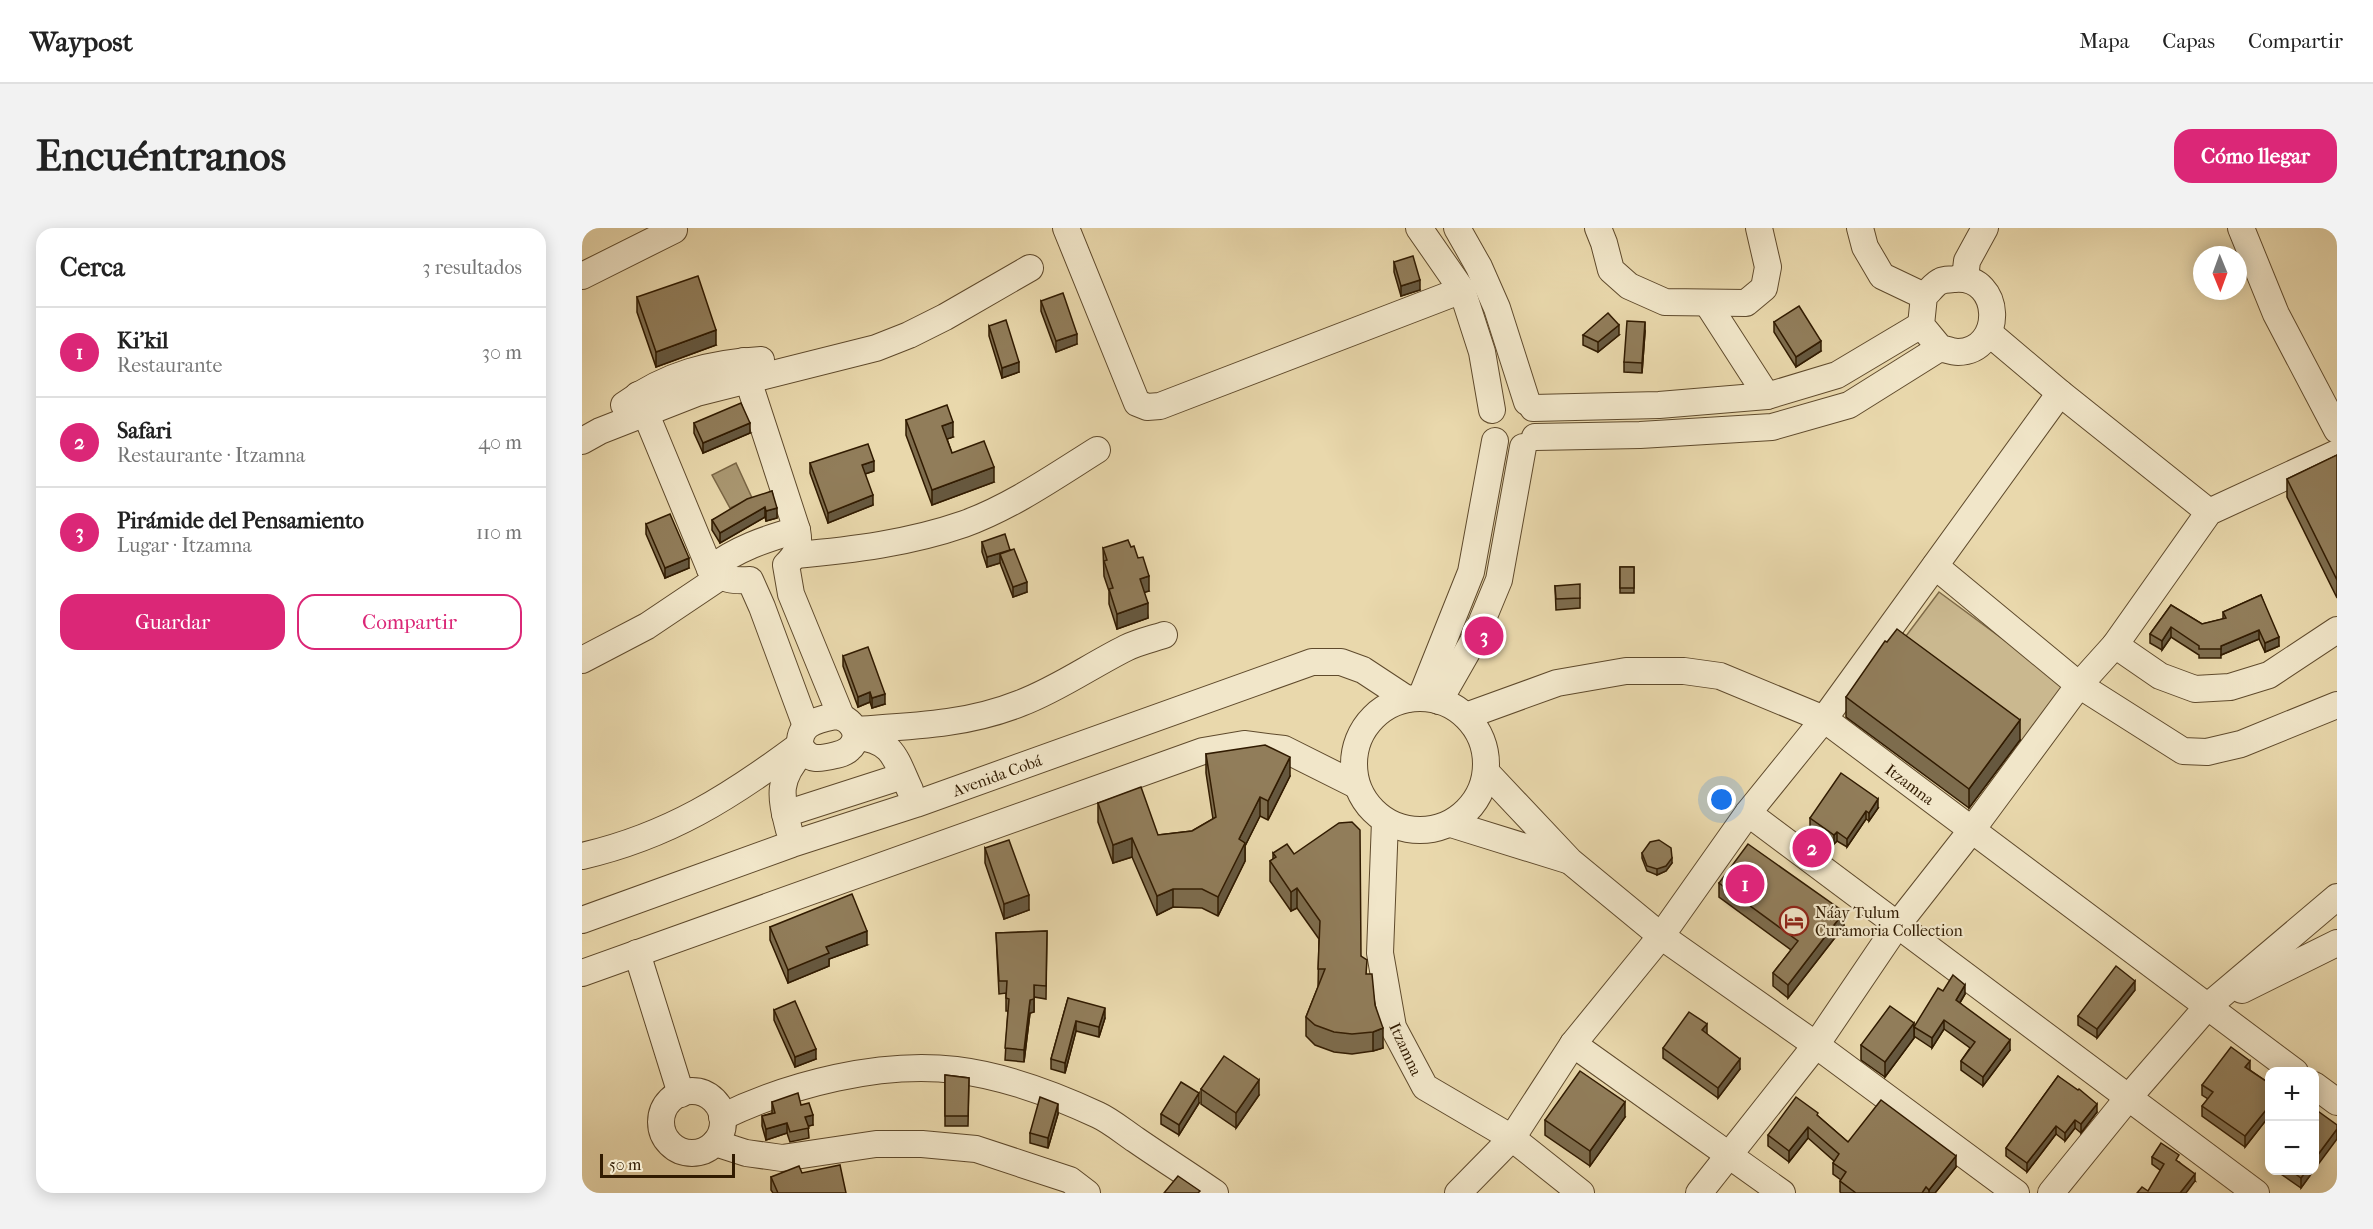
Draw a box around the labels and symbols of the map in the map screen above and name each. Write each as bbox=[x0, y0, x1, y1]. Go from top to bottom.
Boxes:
north arrow bbox=[2193, 246, 2247, 300]
pin: 3 bbox=[1464, 614, 1504, 658]
street label: Avenida Cobá bbox=[949, 750, 1045, 801]
street label: Itzamna bbox=[1882, 760, 1938, 809]
your location bbox=[1707, 785, 1736, 814]
pin: 2 bbox=[1792, 826, 1832, 870]
pin: 1 bbox=[1726, 862, 1764, 906]
place label: Náay Tulum Curamoria Collection bbox=[1815, 903, 1963, 940]
hotel icon: Náay Tulum Curamoria Collection bbox=[1778, 905, 1810, 937]
street label: Itzamna bbox=[1385, 1020, 1426, 1079]
scale bar bbox=[600, 1151, 735, 1178]

